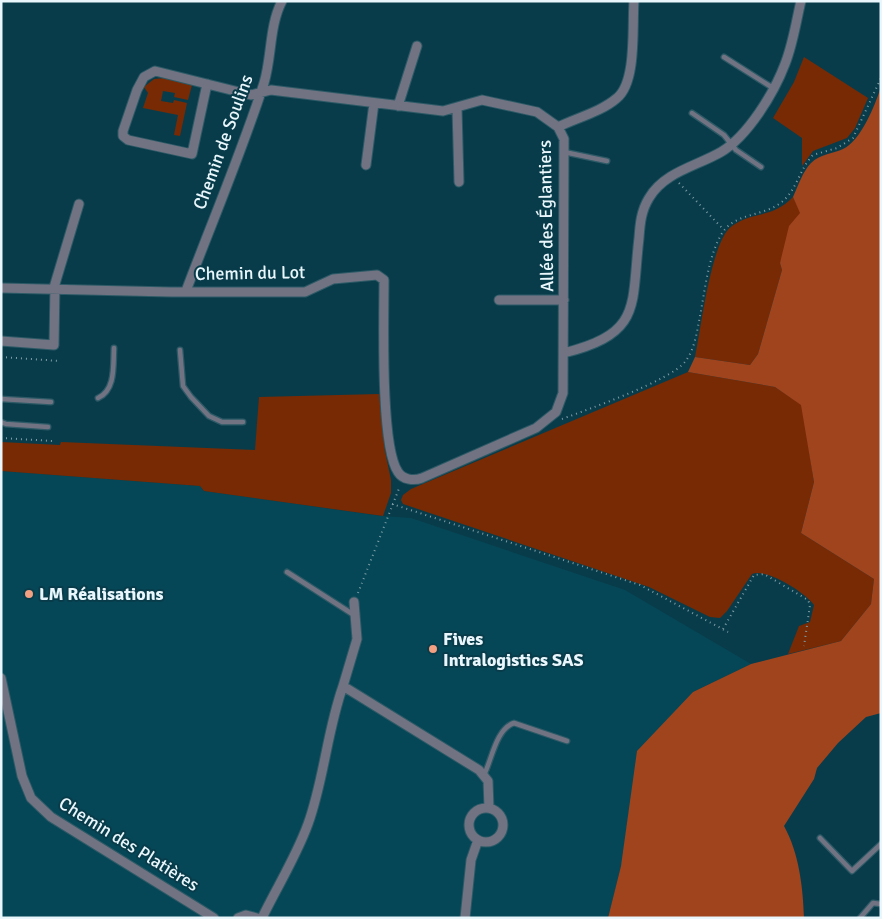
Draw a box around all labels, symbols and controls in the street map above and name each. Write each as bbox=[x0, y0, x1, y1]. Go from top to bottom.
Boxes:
street label: Chemin de Soulins bbox=[188, 71, 258, 213]
street label: Allée des Églantiers bbox=[534, 140, 558, 292]
street label: Chemin du Lot bbox=[195, 261, 305, 285]
place label: LM Réalisations bbox=[39, 583, 164, 605]
marker: LM Réalisations bbox=[23, 588, 35, 600]
place label: Fives Intralogistics SAS bbox=[443, 628, 583, 671]
marker: Fives Intralogistics SAS bbox=[427, 643, 439, 655]
street label: Chemin des Platières bbox=[55, 792, 203, 896]

